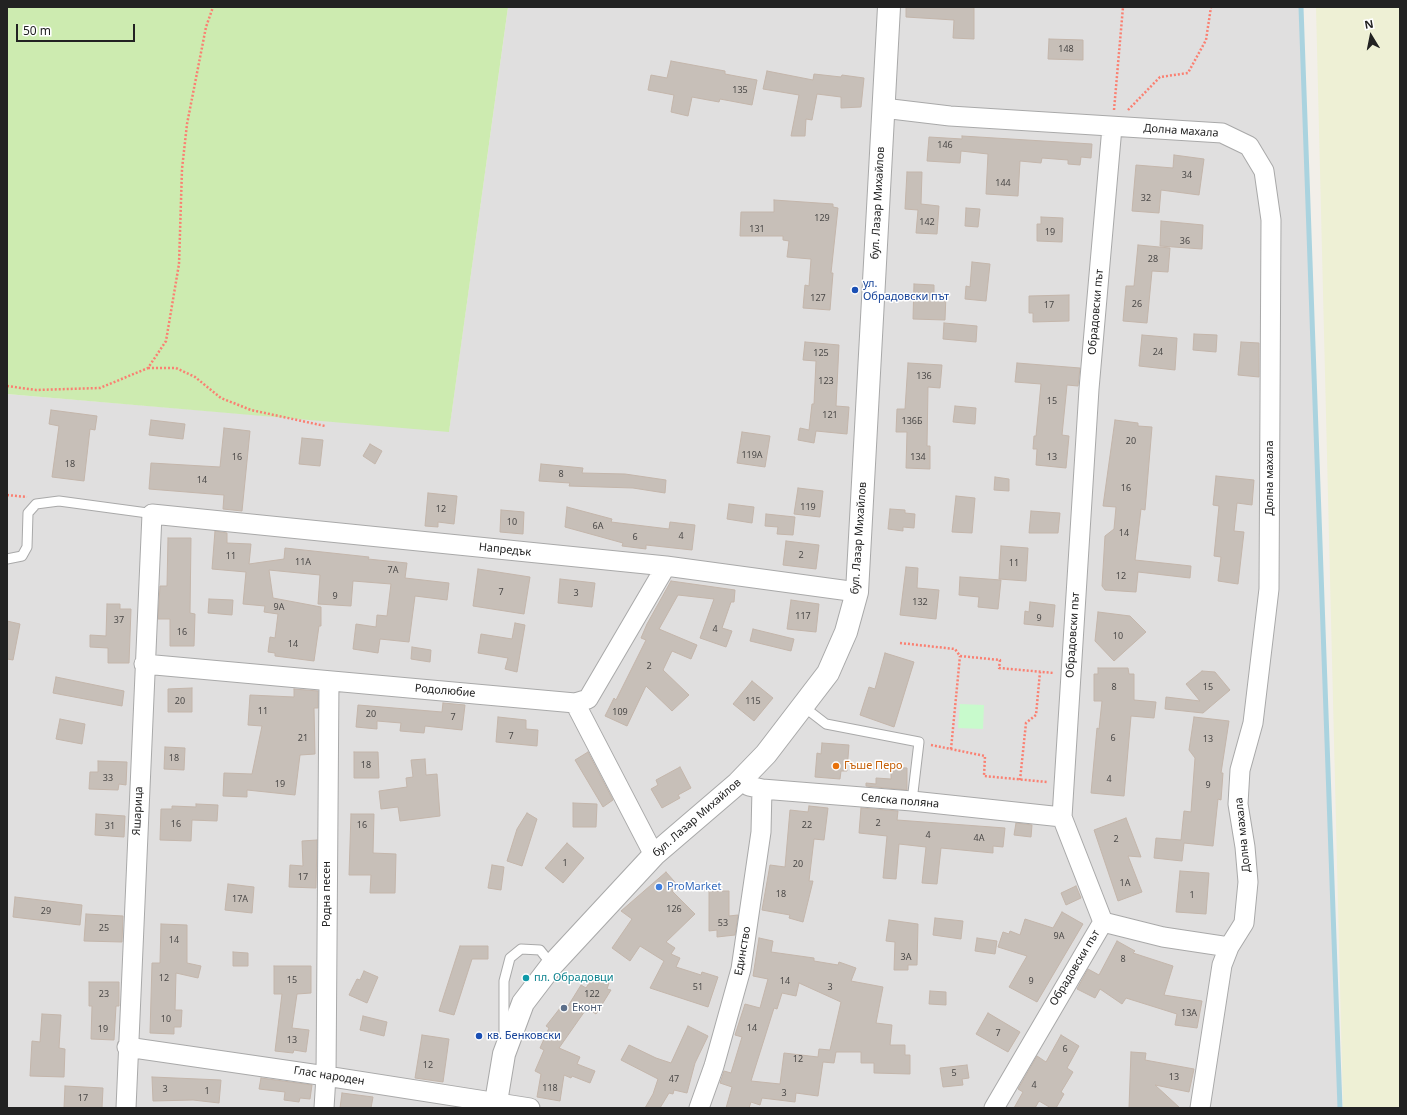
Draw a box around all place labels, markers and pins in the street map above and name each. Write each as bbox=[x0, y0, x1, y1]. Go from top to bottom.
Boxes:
place label: ул. Обрадовски път bbox=[863, 277, 949, 303]
marker: ул. Обрадовски път bbox=[850, 285, 860, 295]
place label: Гъше Перо bbox=[844, 759, 902, 773]
marker: Гъше Перо bbox=[831, 761, 841, 771]
place label: ProMarket bbox=[667, 880, 721, 894]
marker: ProMarket bbox=[654, 882, 664, 892]
place label: пл. Обрадовци bbox=[534, 971, 614, 985]
marker: пл. Обрадовци bbox=[521, 973, 531, 983]
place label: Еконт bbox=[572, 1001, 602, 1015]
marker: Еконт bbox=[559, 1003, 569, 1013]
place label: кв. Бенковски bbox=[487, 1029, 561, 1043]
marker: кв. Бенковски bbox=[474, 1031, 484, 1041]

